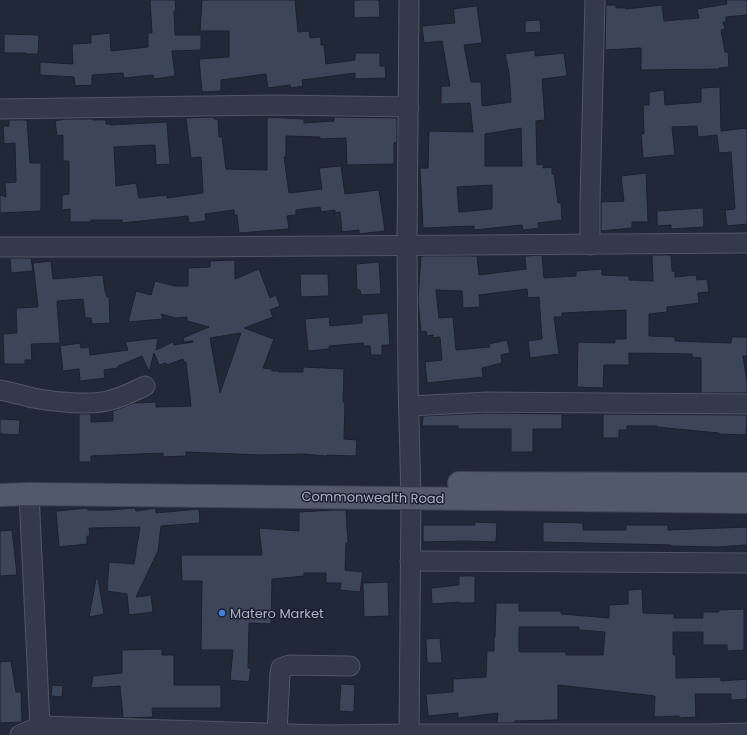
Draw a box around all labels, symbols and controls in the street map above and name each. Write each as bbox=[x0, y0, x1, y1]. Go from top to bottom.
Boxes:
street label: Commonwealth Road bbox=[301, 487, 445, 508]
place label: Matero Market bbox=[230, 604, 324, 623]
marker: Matero Market bbox=[217, 608, 227, 618]

